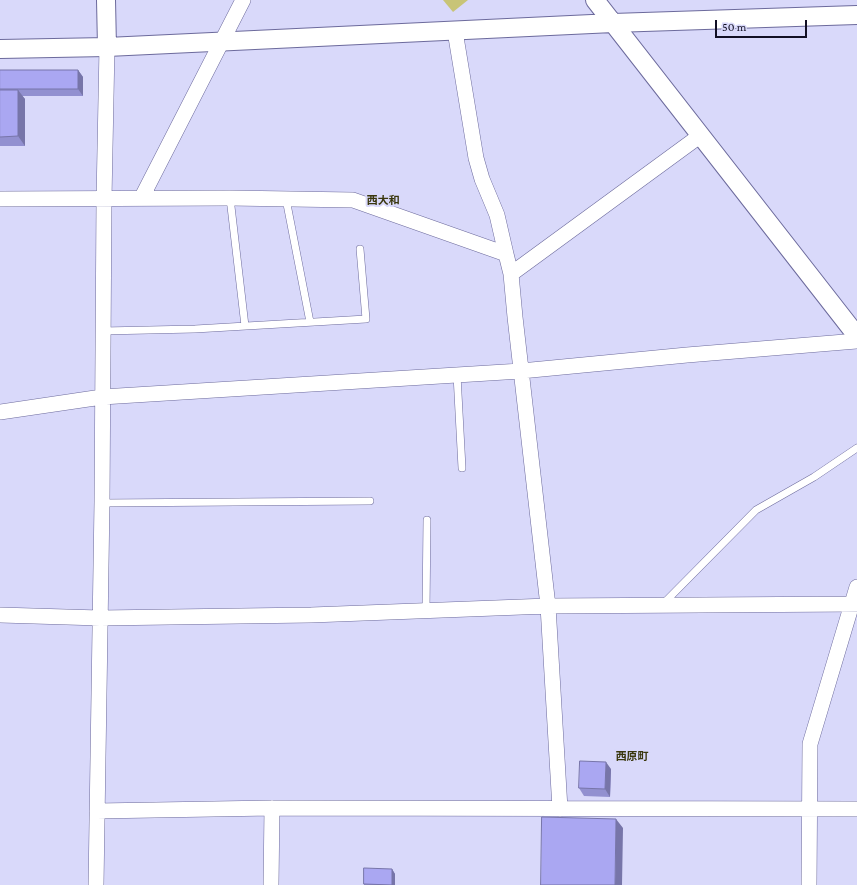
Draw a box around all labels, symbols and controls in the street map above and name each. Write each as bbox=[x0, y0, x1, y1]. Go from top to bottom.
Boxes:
scale bar bbox=[717, 12, 809, 38]
text: 50 m bbox=[722, 20, 746, 34]
district label: 西大和 bbox=[367, 194, 399, 208]
district label: 西原町 bbox=[616, 750, 648, 764]

